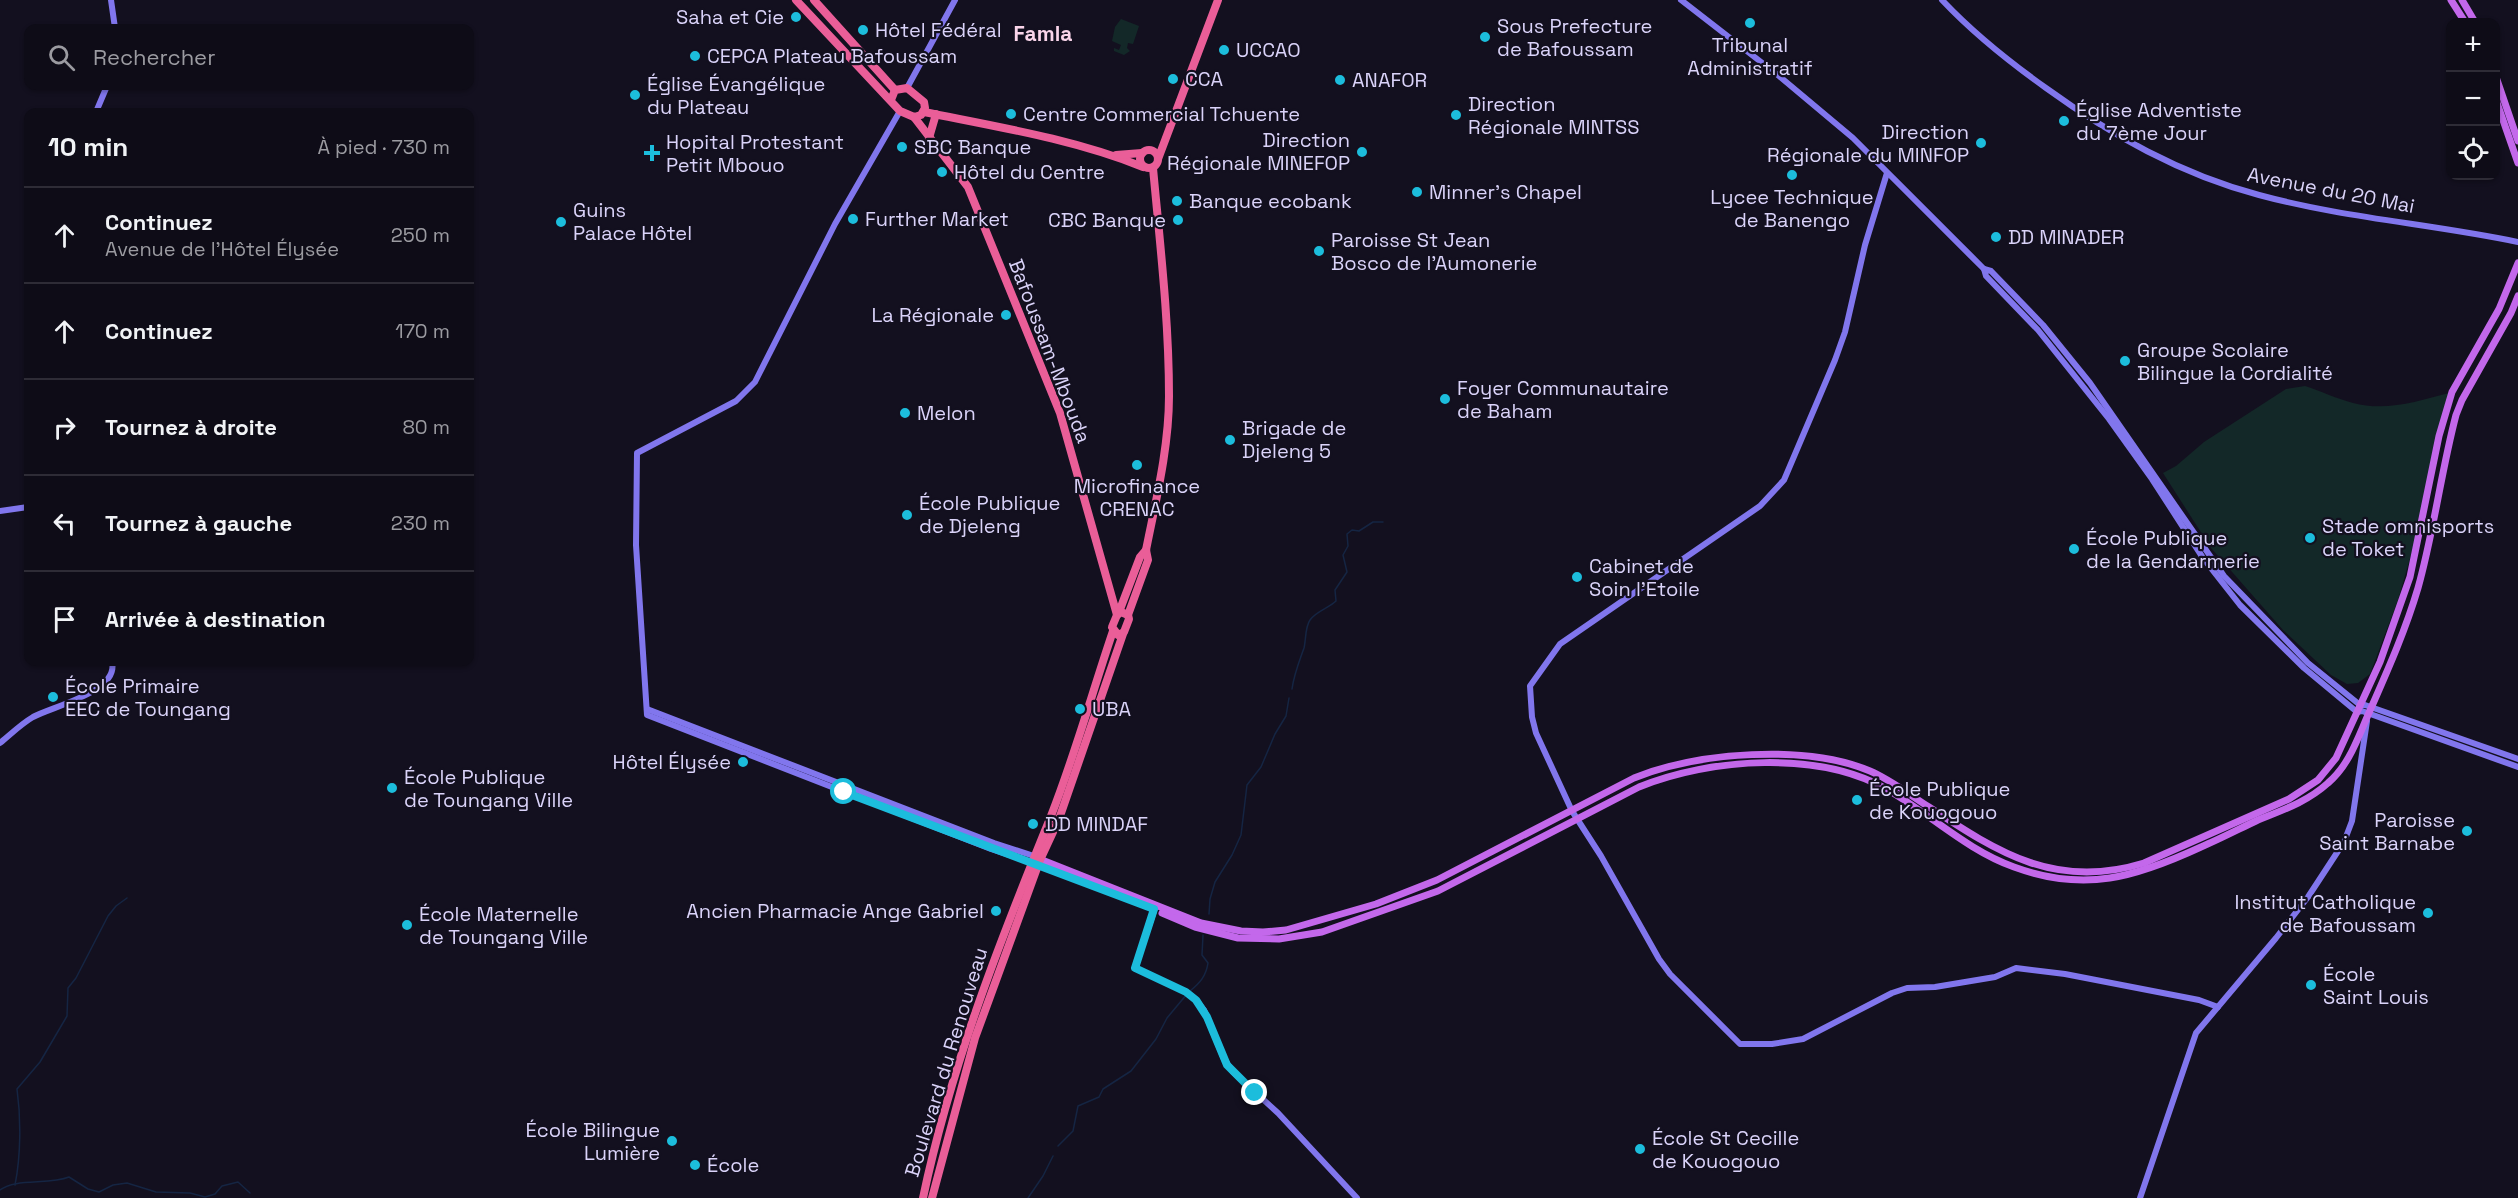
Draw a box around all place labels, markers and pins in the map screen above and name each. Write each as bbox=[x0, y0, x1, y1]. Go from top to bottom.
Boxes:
place label: Saha et Cie bbox=[676, 4, 784, 30]
marker: Saha et Cie bbox=[789, 10, 803, 24]
place label: Sous Prefecture de Bafoussam bbox=[1497, 13, 1652, 62]
marker: Tribunal Administratif bbox=[1743, 16, 1757, 30]
place label: Hôtel Fédéral bbox=[875, 17, 1002, 43]
marker: Hôtel Fédéral bbox=[856, 23, 870, 37]
marker: Sous Prefecture de Bafoussam bbox=[1478, 30, 1492, 44]
place label: Tribunal Administratif bbox=[1687, 32, 1813, 81]
place label: UCCAO bbox=[1236, 37, 1301, 63]
place label: CEPCA Plateau Bafoussam bbox=[707, 43, 957, 69]
marker: UCCAO bbox=[1217, 43, 1231, 57]
marker: CEPCA Plateau Bafoussam bbox=[688, 49, 702, 63]
place label: CCA bbox=[1185, 66, 1224, 92]
place label: ANAFOR bbox=[1352, 67, 1427, 93]
place label: Église Évangélique du Plateau bbox=[647, 71, 825, 120]
marker: CCA bbox=[1166, 72, 1180, 86]
marker: ANAFOR bbox=[1333, 73, 1347, 87]
marker: Église Évangélique du Plateau bbox=[628, 88, 642, 102]
place label: Direction Régionale MINTSS bbox=[1468, 91, 1640, 140]
place label: Église Adventiste du 7ème Jour bbox=[2076, 97, 2242, 146]
place label: Centre Commercial Tchuente bbox=[1023, 101, 1300, 127]
marker: Centre Commercial Tchuente bbox=[1004, 107, 1018, 121]
marker: Direction Régionale MINTSS bbox=[1449, 108, 1463, 122]
marker: Église Adventiste du 7ème Jour bbox=[2057, 114, 2071, 128]
place label: Direction Régionale du MINFOP bbox=[1767, 119, 1969, 168]
place label: Direction Régionale MINEFOP bbox=[1167, 127, 1350, 176]
place label: Hopital Protestant Petit Mbouo bbox=[666, 129, 844, 178]
place label: SBC Banque bbox=[914, 134, 1031, 160]
marker: Direction Régionale du MINFOP bbox=[1974, 136, 1988, 150]
marker: SBC Banque bbox=[895, 140, 909, 154]
marker: Hopital Protestant Petit Mbouo bbox=[643, 144, 661, 162]
marker: Direction Régionale MINEFOP bbox=[1355, 145, 1369, 159]
place label: Hôtel du Centre bbox=[954, 159, 1105, 185]
marker: Hôtel du Centre bbox=[935, 165, 949, 179]
marker: Lycee Technique de Banengo bbox=[1785, 168, 1799, 182]
place label: Minner's Chapel bbox=[1429, 179, 1582, 205]
place label: Lycee Technique de Banengo bbox=[1710, 184, 1874, 233]
marker: Minner's Chapel bbox=[1410, 185, 1424, 199]
place label: Banque ecobank bbox=[1189, 188, 1352, 214]
marker: Banque ecobank bbox=[1170, 194, 1184, 208]
place label: Guins Palace Hôtel bbox=[573, 197, 692, 246]
place label: Further Market bbox=[865, 206, 1009, 232]
place label: CBC Banque bbox=[1048, 207, 1166, 233]
marker: Further Market bbox=[846, 212, 860, 226]
marker: CBC Banque bbox=[1171, 213, 1185, 227]
marker: Guins Palace Hôtel bbox=[554, 215, 568, 229]
place label: DD MINADER bbox=[2008, 224, 2124, 250]
place label: Paroisse St Jean Bosco de l'Aumonerie bbox=[1331, 227, 1537, 276]
marker: DD MINADER bbox=[1989, 230, 2003, 244]
marker: Paroisse St Jean Bosco de l'Aumonerie bbox=[1312, 244, 1326, 258]
place label: La Régionale bbox=[871, 302, 994, 328]
marker: La Régionale bbox=[999, 308, 1013, 322]
place label: Groupe Scolaire Bilingue la Cordialité bbox=[2137, 337, 2333, 386]
marker: Groupe Scolaire Bilingue la Cordialité bbox=[2118, 354, 2132, 368]
place label: Foyer Communautaire de Baham bbox=[1457, 375, 1669, 424]
marker: Foyer Communautaire de Baham bbox=[1438, 392, 1452, 406]
place label: Melon bbox=[917, 400, 976, 426]
marker: Melon bbox=[898, 406, 912, 420]
place label: Brigade de Djeleng 5 bbox=[1242, 415, 1346, 464]
marker: Brigade de Djeleng 5 bbox=[1223, 433, 1237, 447]
marker: Microfinance CRENAC bbox=[1130, 458, 1144, 472]
place label: Microfinance CRENAC bbox=[1074, 473, 1200, 522]
place label: École Publique de Djeleng bbox=[919, 490, 1060, 539]
marker: École Publique de Djeleng bbox=[900, 508, 914, 522]
place label: Stade omnisports de Toket bbox=[2322, 513, 2494, 562]
place label: École Publique de la Gendarmerie bbox=[2086, 525, 2260, 574]
marker: Stade omnisports de Toket bbox=[2303, 531, 2317, 545]
marker: École Publique de la Gendarmerie bbox=[2067, 542, 2081, 556]
place label: Cabinet de Soin l'Etoile bbox=[1589, 553, 1700, 602]
marker: Cabinet de Soin l'Etoile bbox=[1570, 570, 1584, 584]
place label: École Primaire EEC de Toungang bbox=[65, 673, 231, 722]
marker: École Primaire EEC de Toungang bbox=[46, 690, 60, 704]
place label: UBA bbox=[1092, 696, 1131, 722]
marker: UBA bbox=[1073, 702, 1087, 716]
place label: Hôtel Élysée bbox=[613, 749, 731, 775]
marker: Hôtel Élysée bbox=[736, 755, 750, 769]
place label: École Publique de Toungang Ville bbox=[404, 764, 573, 813]
place label: École Publique de Kouogouo bbox=[1869, 776, 2010, 825]
marker: École Publique de Toungang Ville bbox=[385, 781, 399, 795]
marker: École Publique de Kouogouo bbox=[1850, 793, 1864, 807]
place label: Paroisse Saint Barnabe bbox=[2319, 807, 2455, 856]
place label: DD MINDAF bbox=[1045, 811, 1148, 837]
marker: DD MINDAF bbox=[1026, 817, 1040, 831]
marker: Paroisse Saint Barnabe bbox=[2460, 824, 2474, 838]
place label: Institut Catholique de Bafoussam bbox=[2234, 889, 2416, 938]
place label: Ancien Pharmacie Ange Gabriel bbox=[686, 898, 984, 924]
place label: École Maternelle de Toungang Ville bbox=[419, 901, 588, 950]
marker: Ancien Pharmacie Ange Gabriel bbox=[989, 904, 1003, 918]
marker: Institut Catholique de Bafoussam bbox=[2421, 906, 2435, 920]
marker: École Maternelle de Toungang Ville bbox=[400, 918, 414, 932]
place label: École Saint Louis bbox=[2323, 961, 2429, 1010]
marker: École Saint Louis bbox=[2304, 978, 2318, 992]
place label: École Bilingue Lumière bbox=[525, 1117, 660, 1166]
place label: École St Cecille de Kouogouo bbox=[1652, 1125, 1799, 1174]
marker: École Bilingue Lumière bbox=[665, 1134, 679, 1148]
marker: École St Cecille de Kouogouo bbox=[1633, 1142, 1647, 1156]
place label: École bbox=[707, 1152, 759, 1178]
marker: École bbox=[688, 1158, 702, 1172]

